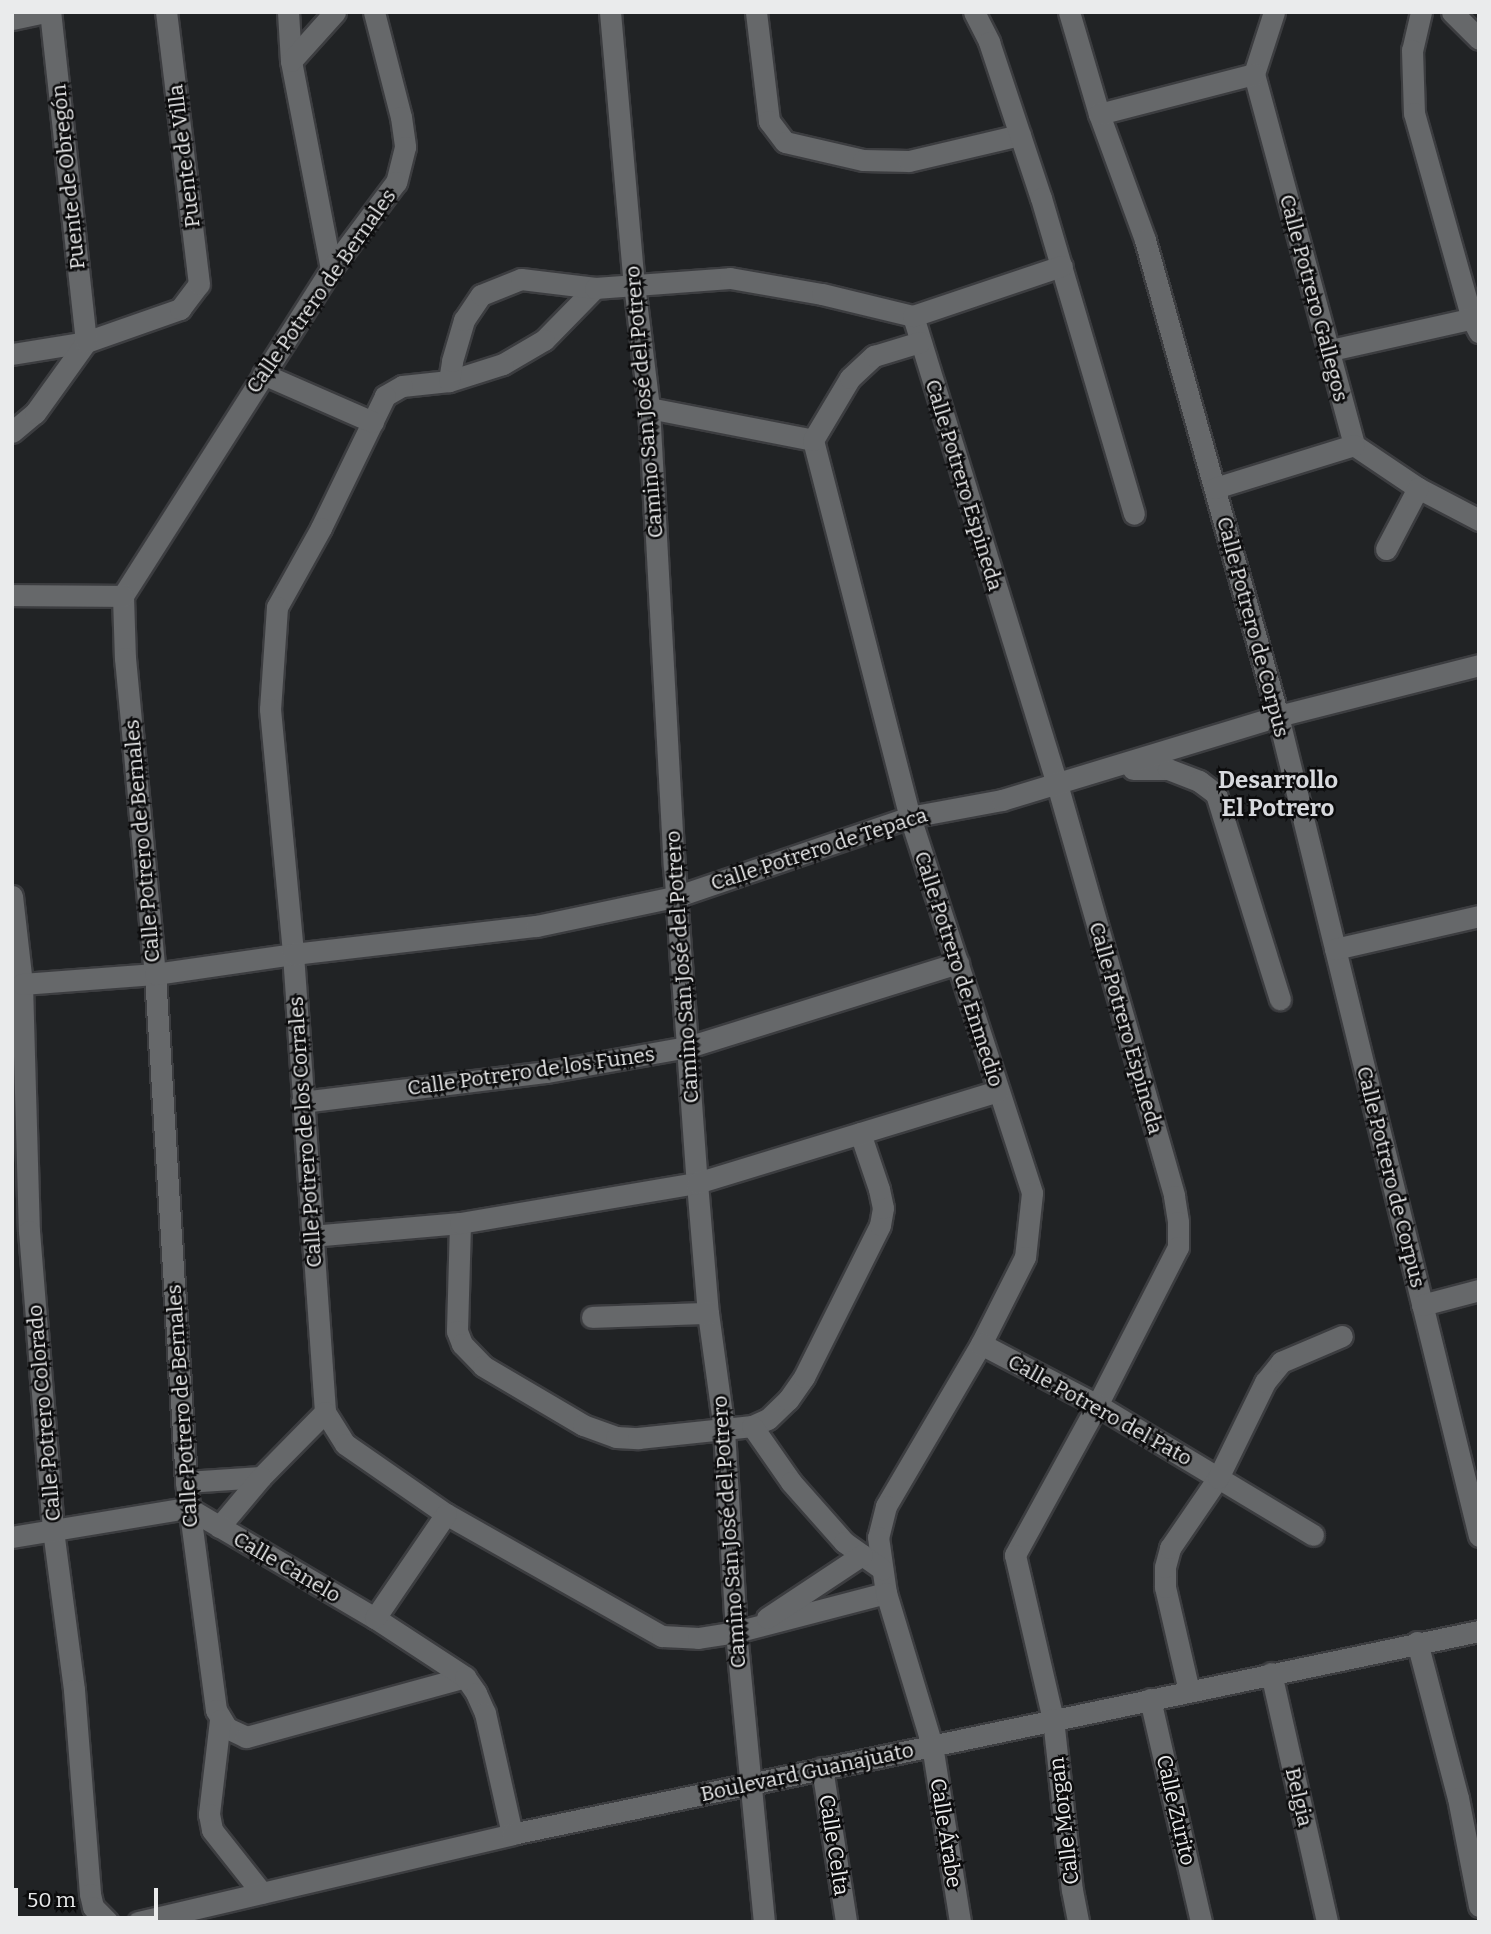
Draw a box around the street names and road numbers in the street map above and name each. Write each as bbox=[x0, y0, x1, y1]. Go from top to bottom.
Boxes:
street label: Puente de Obregón bbox=[46, 83, 90, 271]
street label: Puente de Villa bbox=[163, 83, 205, 229]
street label: Calle Potrero de Bernales bbox=[241, 184, 401, 398]
street label: Calle Potrero Gallegos bbox=[1274, 192, 1354, 404]
street label: Camino San José del Potrero bbox=[620, 265, 668, 539]
street label: Calle Potrero Espineda bbox=[920, 376, 1008, 594]
street label: Calle Potrero de Corpus bbox=[1211, 514, 1295, 740]
street label: Calle Potrero de Bernales bbox=[119, 718, 165, 964]
street label: Calle Potrero de Tepaca bbox=[707, 802, 931, 896]
street label: Camino San José del Potrero bbox=[660, 830, 704, 1104]
street label: Calle Potrero de Enmedio bbox=[909, 848, 1009, 1090]
street label: Calle Potrero Espineda bbox=[1084, 919, 1168, 1137]
street label: Calle Potrero de los Corrales bbox=[283, 996, 327, 1268]
street label: Calle Potrero de los Funes bbox=[406, 1041, 656, 1101]
street label: Calle Potrero de Corpus bbox=[1351, 1064, 1431, 1290]
street label: Calle Potrero de Bernales bbox=[161, 1283, 203, 1529]
street label: Calle Potrero Colorado bbox=[22, 1304, 66, 1522]
street label: Calle Potrero del Pato bbox=[1004, 1349, 1196, 1471]
street label: Camino San José del Potrero bbox=[707, 1395, 751, 1669]
street label: Calle Canelo bbox=[229, 1526, 345, 1608]
street label: Boulevard Guanajuato bbox=[698, 1737, 916, 1807]
street label: Calle Zurito bbox=[1151, 1752, 1201, 1868]
street label: Calle Morgan bbox=[1044, 1756, 1084, 1886]
street label: Belgia bbox=[1280, 1765, 1318, 1829]
street label: Calle Árabe bbox=[925, 1776, 967, 1890]
street label: Calle Celta bbox=[814, 1793, 854, 1897]

